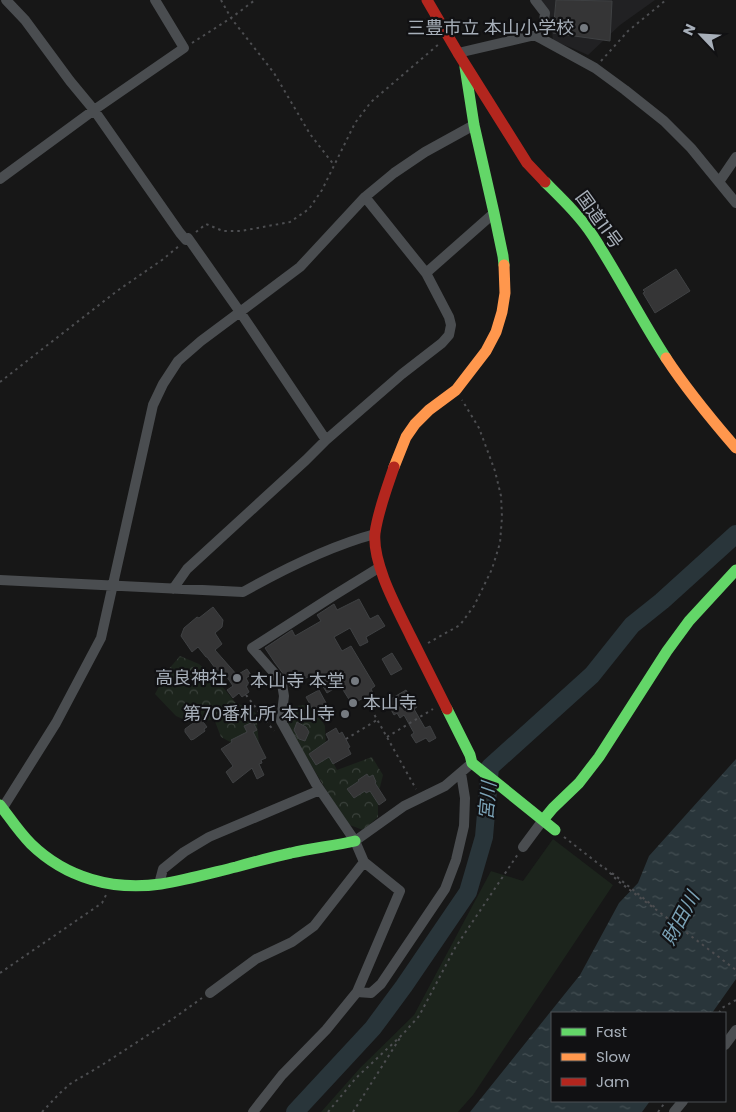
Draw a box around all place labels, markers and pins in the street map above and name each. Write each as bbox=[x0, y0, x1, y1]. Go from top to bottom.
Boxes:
place label: 三豊市立 本山小学校 bbox=[407, 15, 574, 40]
marker: 三豊市立 本山小学校 bbox=[578, 22, 590, 34]
place label: 高良神社 bbox=[155, 665, 227, 690]
place label: 本山寺 本堂 bbox=[250, 668, 345, 693]
marker: 高良神社 bbox=[231, 672, 243, 684]
marker: 本山寺 本堂 bbox=[349, 675, 361, 687]
place label: 本山寺 bbox=[363, 690, 417, 715]
marker: 本山寺 bbox=[347, 697, 359, 709]
place label: 第70番札所 本山寺 bbox=[183, 701, 335, 726]
marker: 第70番札所 本山寺 bbox=[339, 708, 351, 720]

